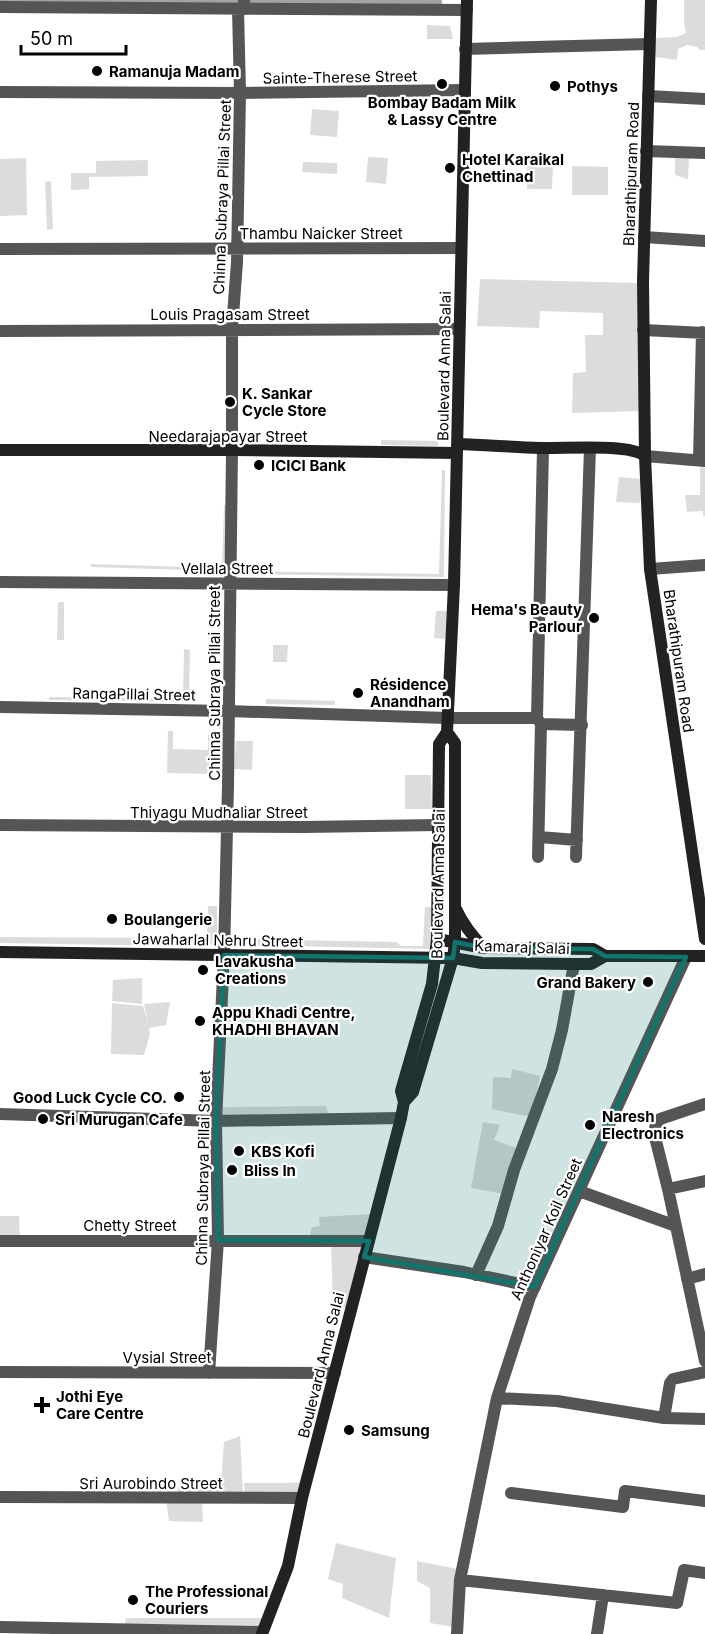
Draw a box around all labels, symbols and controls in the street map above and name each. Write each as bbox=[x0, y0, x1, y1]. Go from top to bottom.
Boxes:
scale bar bbox=[21, 18, 126, 56]
text: 50 m bbox=[30, 28, 73, 49]
place label: Ramanuja Madam bbox=[109, 62, 239, 81]
marker: Ramanuja Madam bbox=[90, 64, 104, 78]
street label: Sainte-Therese Street bbox=[263, 66, 417, 88]
marker: Bombay Badam Milk & Lassy Centre bbox=[435, 77, 449, 91]
place label: Pothys bbox=[567, 77, 618, 96]
marker: Pothys bbox=[548, 79, 562, 93]
place label: Bombay Badam Milk & Lassy Centre bbox=[368, 93, 516, 129]
street label: Chinna Subraya Pillai Street bbox=[209, 99, 235, 295]
street label: Bharathipuram Road bbox=[619, 102, 643, 246]
place label: Hotel Karaikal Chettinad bbox=[462, 150, 564, 186]
marker: Hotel Karaikal Chettinad bbox=[443, 161, 457, 175]
street label: Thambu Naicker Street bbox=[239, 224, 403, 243]
street label: Boulevard Anna Salai bbox=[433, 291, 455, 441]
street label: Louis Pragasam Street bbox=[150, 305, 310, 324]
place label: K. Sankar Cycle Store bbox=[242, 384, 326, 420]
marker: K. Sankar Cycle Store bbox=[223, 395, 237, 409]
street label: Needarajapayar Street bbox=[148, 427, 308, 446]
place label: ICICI Bank bbox=[271, 456, 346, 475]
marker: ICICI Bank bbox=[252, 458, 266, 472]
street label: Vellala Street bbox=[181, 559, 273, 578]
street label: Chinna Subraya Pillai Street bbox=[205, 585, 224, 781]
street label: Bharathipuram Road bbox=[660, 588, 698, 734]
place label: Hema's Beauty Parlour bbox=[471, 600, 582, 636]
marker: Hema's Beauty Parlour bbox=[587, 611, 601, 625]
place label: Résidence Anandham bbox=[370, 675, 450, 711]
street label: RangaPillai Street bbox=[72, 683, 196, 705]
marker: Résidence Anandham bbox=[351, 686, 365, 700]
street label: Thiyagu Mudhaliar Street bbox=[130, 803, 308, 822]
street label: Boulevard Anna Salai bbox=[427, 809, 449, 959]
place label: Boulangerie bbox=[124, 910, 212, 929]
marker: Boulangerie bbox=[105, 912, 119, 926]
street label: Jawaharlal Nehru Street bbox=[132, 929, 304, 951]
street label: Kamaraj Salai bbox=[474, 936, 570, 958]
place label: Lavakusha Creations bbox=[215, 952, 294, 988]
marker: Lavakusha Creations bbox=[196, 963, 210, 977]
place label: Grand Bakery bbox=[536, 973, 636, 992]
marker: Grand Bakery bbox=[641, 975, 655, 989]
place label: Appu Khadi Centre, KHADHI BHAVAN bbox=[212, 1003, 355, 1039]
marker: Appu Khadi Centre, KHADHI BHAVAN bbox=[193, 1014, 207, 1028]
street label: Chinna Subraya Pillai Street bbox=[192, 1070, 214, 1266]
place label: Good Luck Cycle CO. bbox=[13, 1088, 167, 1107]
marker: Good Luck Cycle CO. bbox=[172, 1090, 186, 1104]
place label: Naresh Electronics bbox=[602, 1107, 684, 1143]
place label: Sri Murugan Cafe bbox=[55, 1110, 183, 1129]
marker: Sri Murugan Cafe bbox=[36, 1112, 50, 1126]
marker: Naresh Electronics bbox=[583, 1118, 597, 1132]
place label: KBS Kofi bbox=[251, 1142, 315, 1161]
marker: KBS Kofi bbox=[232, 1144, 246, 1158]
street label: Anthoniyar Koil Street bbox=[506, 1155, 586, 1303]
place label: Bliss In bbox=[244, 1161, 296, 1180]
marker: Bliss In bbox=[225, 1163, 239, 1177]
street label: Chetty Street bbox=[83, 1216, 177, 1235]
street label: Boulevard Anna Salai bbox=[294, 1290, 348, 1440]
street label: Vysial Street bbox=[123, 1348, 212, 1367]
place label: Jothi Eye Care Centre bbox=[56, 1387, 144, 1423]
marker: Jothi Eye Care Centre bbox=[33, 1396, 51, 1414]
place label: Samsung bbox=[361, 1421, 430, 1440]
marker: Samsung bbox=[342, 1423, 356, 1437]
street label: Sri Aurobindo Street bbox=[79, 1474, 223, 1493]
place label: The Professional Couriers bbox=[145, 1582, 268, 1618]
marker: The Professional Couriers bbox=[126, 1593, 140, 1607]

